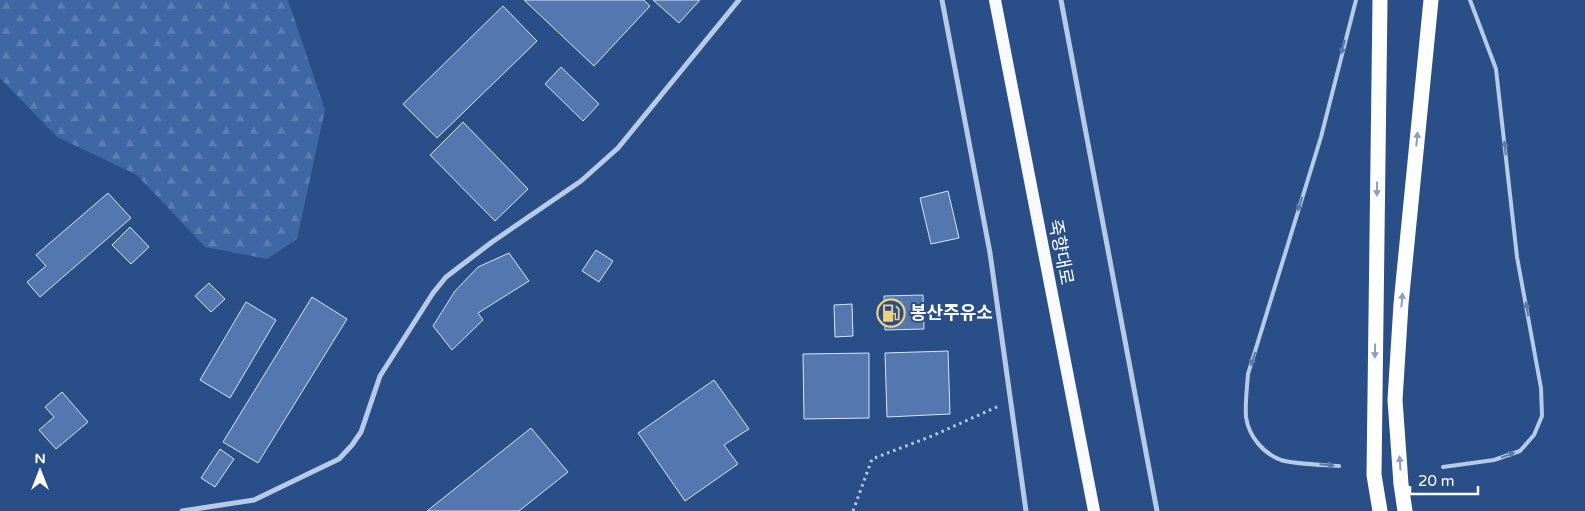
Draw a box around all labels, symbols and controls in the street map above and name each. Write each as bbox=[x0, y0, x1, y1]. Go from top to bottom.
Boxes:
one-way arrow bbox=[1339, 40, 1347, 55]
one-way arrow bbox=[1413, 130, 1421, 146]
one-way arrow bbox=[1501, 140, 1509, 156]
one-way arrow bbox=[1373, 181, 1381, 197]
one-way arrow bbox=[1296, 196, 1304, 211]
street label: 죽향대로 bbox=[1044, 217, 1078, 287]
one-way arrow bbox=[1398, 292, 1406, 308]
fuel station icon: 봉산주유소 bbox=[876, 298, 906, 328]
one-way arrow bbox=[1522, 301, 1530, 317]
place label: 봉산주유소 bbox=[910, 302, 993, 324]
one-way arrow bbox=[1371, 343, 1379, 359]
one-way arrow bbox=[1249, 352, 1257, 367]
north arrow bbox=[15, 446, 65, 496]
text: N bbox=[34, 450, 46, 467]
one-way arrow bbox=[1501, 451, 1516, 459]
one-way arrow bbox=[1395, 454, 1403, 470]
one-way arrow bbox=[1319, 461, 1335, 469]
scale bar bbox=[1410, 464, 1478, 496]
text: 20 m bbox=[1418, 472, 1455, 490]

